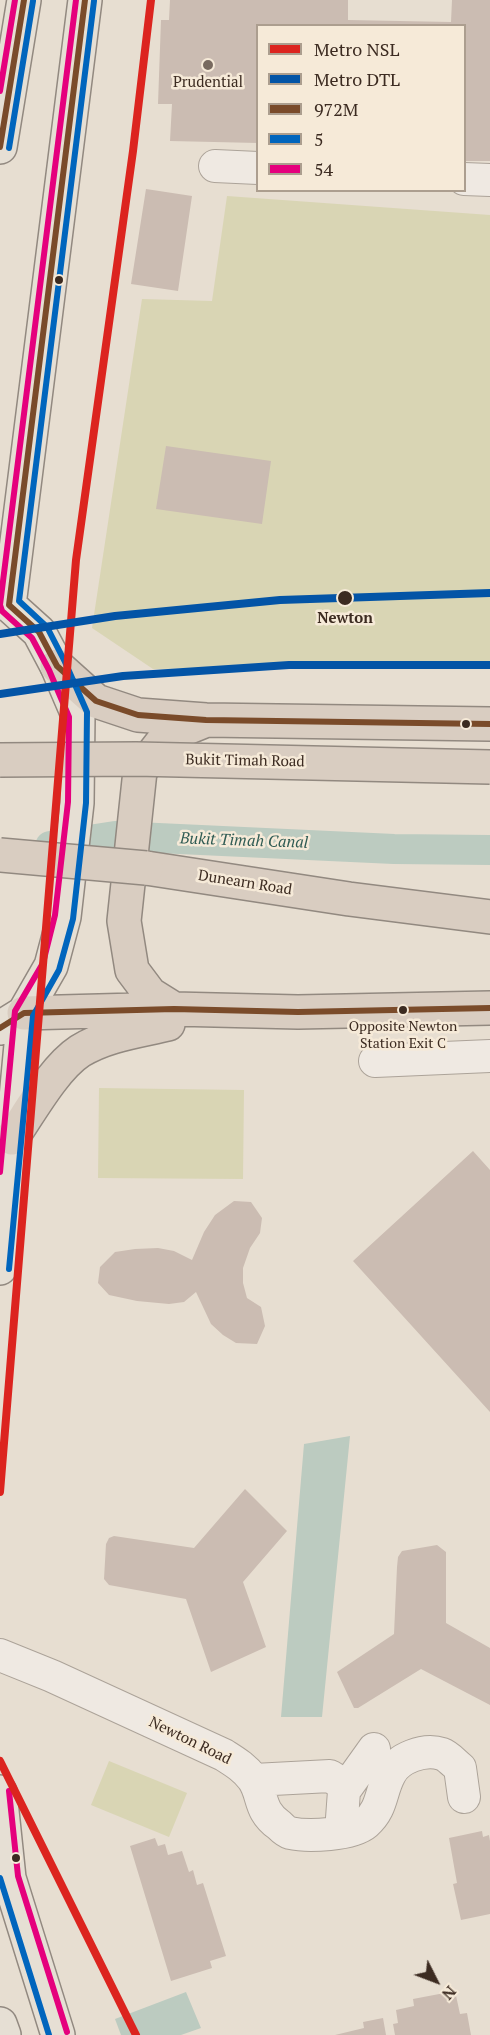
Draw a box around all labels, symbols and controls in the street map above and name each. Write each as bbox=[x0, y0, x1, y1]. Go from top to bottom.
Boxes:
legend bbox=[256, 24, 466, 192]
text: Metro NSL bbox=[314, 37, 399, 61]
marker: Prudential bbox=[201, 58, 215, 72]
text: Metro DTL bbox=[314, 67, 400, 91]
place label: Prudential bbox=[173, 74, 243, 92]
text: 972M bbox=[314, 97, 358, 121]
text: 5 bbox=[314, 127, 324, 151]
text: 54 bbox=[314, 157, 333, 181]
unlabelled marker bbox=[53, 274, 65, 286]
marker: Newton bbox=[336, 589, 354, 607]
place label: Newton bbox=[317, 610, 373, 628]
unlabelled marker bbox=[460, 718, 472, 730]
street label: Bukit Timah Road bbox=[185, 751, 305, 771]
water label: Bukit Timah Canal bbox=[179, 829, 309, 853]
street label: Dunearn Road bbox=[197, 867, 293, 899]
marker: Opposite Newton Station Exit C bbox=[397, 1004, 409, 1016]
place label: Opposite Newton Station Exit C bbox=[349, 1019, 457, 1052]
street label: Newton Road bbox=[146, 1713, 234, 1769]
unlabelled marker bbox=[10, 1852, 22, 1864]
north arrow bbox=[406, 1951, 466, 2011]
text: N bbox=[437, 1981, 462, 2005]

